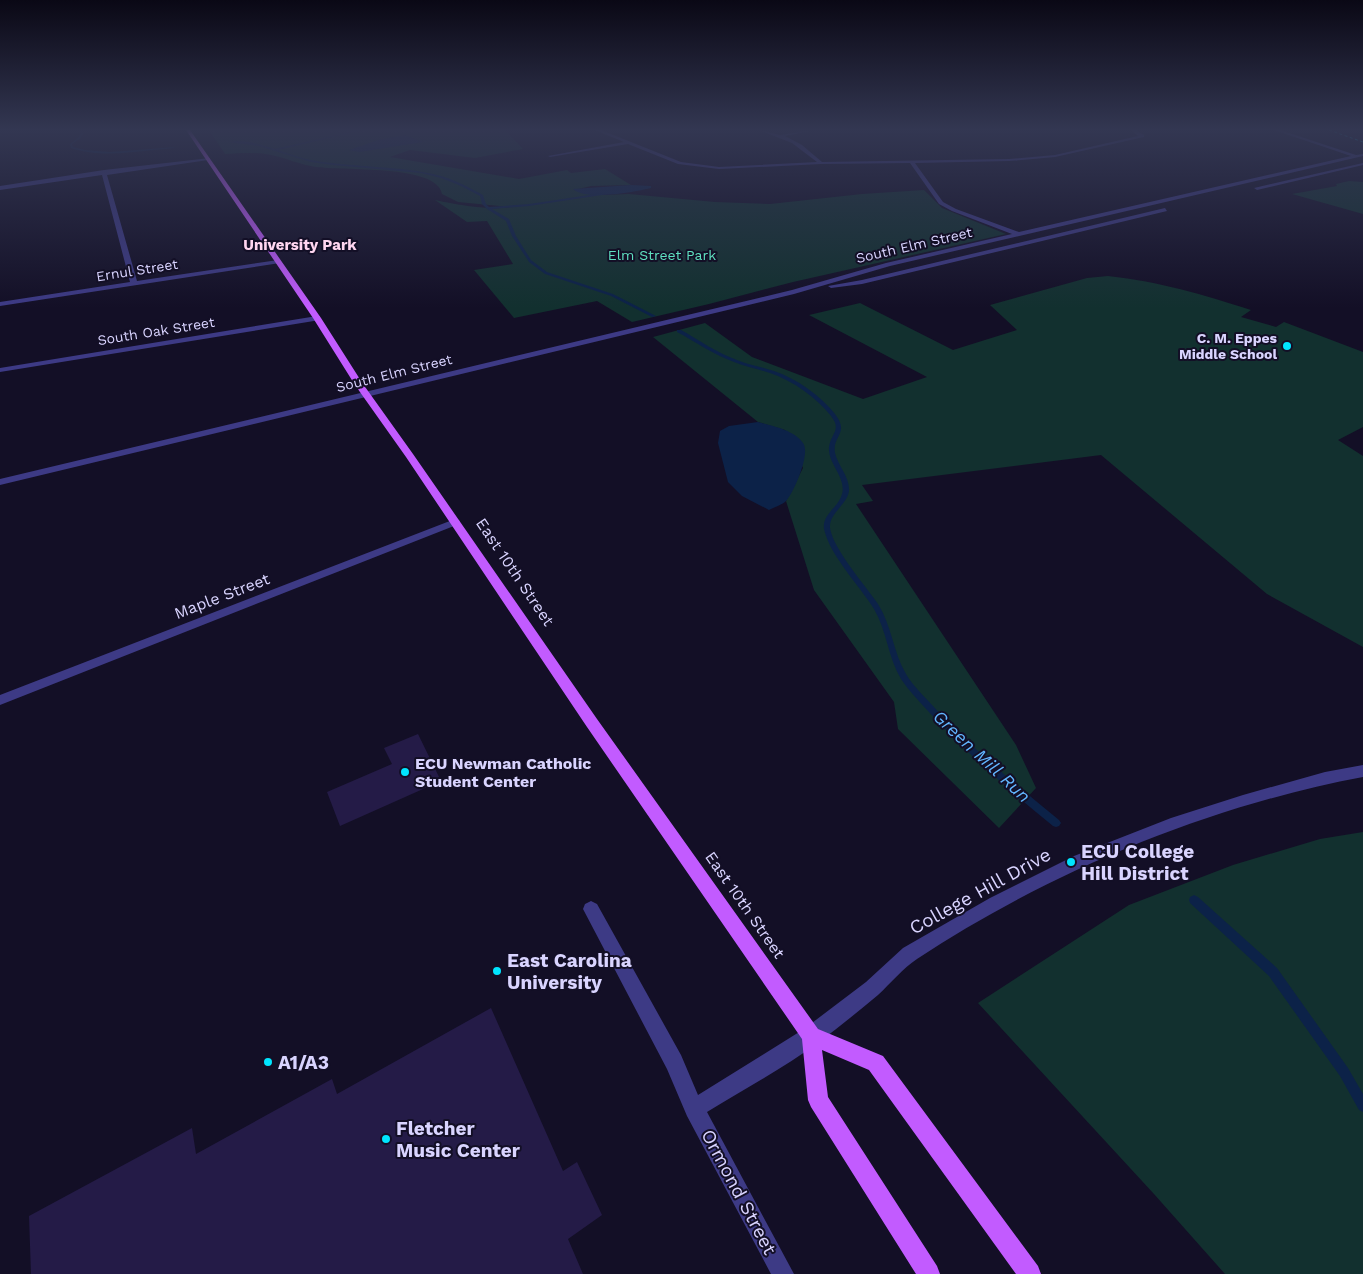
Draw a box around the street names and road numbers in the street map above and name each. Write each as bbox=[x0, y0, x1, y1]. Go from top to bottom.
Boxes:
street label: South Elm Street bbox=[854, 224, 974, 266]
street label: Ernul Street bbox=[95, 256, 179, 284]
street label: South Oak Street bbox=[96, 314, 216, 348]
street label: South Elm Street bbox=[334, 351, 454, 395]
street label: East 10th Street bbox=[472, 514, 558, 630]
street label: Maple Street bbox=[172, 569, 273, 623]
street label: College Hill Drive bbox=[905, 843, 1055, 939]
street label: East 10th Street bbox=[701, 848, 789, 962]
street label: Ormond Street bbox=[696, 1125, 782, 1259]

